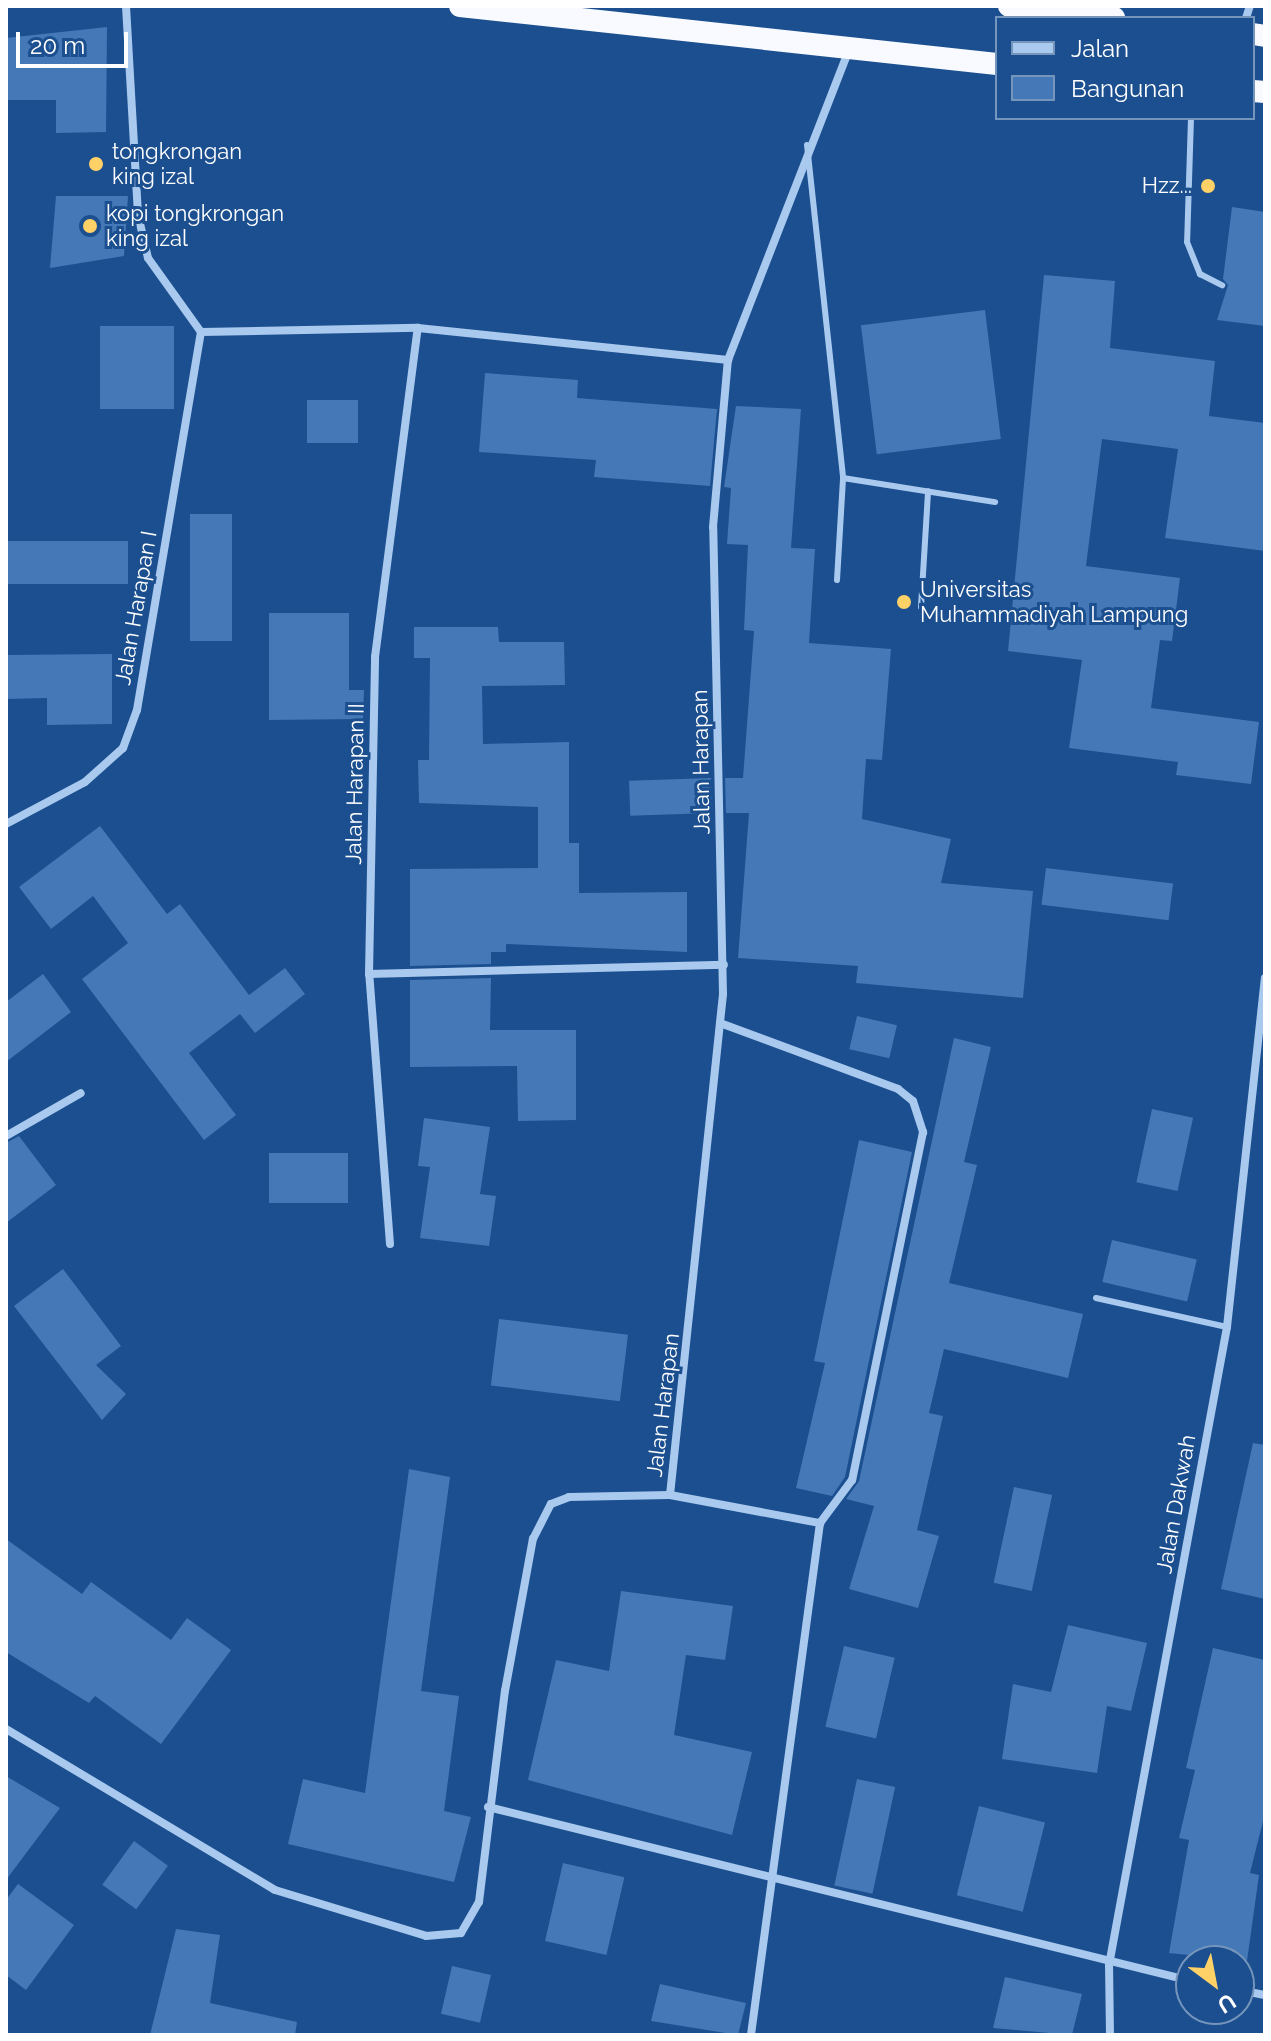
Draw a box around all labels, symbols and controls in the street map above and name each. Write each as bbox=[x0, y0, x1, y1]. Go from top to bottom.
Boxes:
scale bar bbox=[20, 16, 132, 66]
legend bbox=[995, 16, 1255, 120]
text: 20 m bbox=[30, 31, 85, 60]
text: Jalan bbox=[1071, 34, 1129, 63]
text: Bangunan bbox=[1071, 74, 1184, 103]
place label: tongkrongan king izal bbox=[112, 138, 242, 190]
marker: tongkrongan king izal bbox=[87, 155, 105, 173]
place label: Hzz... bbox=[1142, 173, 1192, 199]
marker: Hzz... bbox=[1199, 177, 1217, 195]
place label: kopi tongkrongan king izal bbox=[106, 200, 284, 252]
marker: kopi tongkrongan king izal bbox=[81, 217, 99, 235]
street label: Jalan Harapan I bbox=[109, 529, 163, 687]
place label: Universitas Muhammadiyah Lampung bbox=[920, 576, 1188, 628]
marker: Universitas Muhammadiyah Lampung bbox=[895, 593, 913, 611]
street label: Jalan Harapan bbox=[687, 689, 715, 835]
street label: Jalan Harapan II bbox=[340, 703, 370, 865]
street label: Jalan Harapan bbox=[641, 1331, 685, 1479]
street label: Jalan Dakwah bbox=[1151, 1433, 1201, 1575]
north arrow bbox=[1175, 1945, 1255, 2025]
text: U bbox=[1213, 1988, 1241, 2019]

